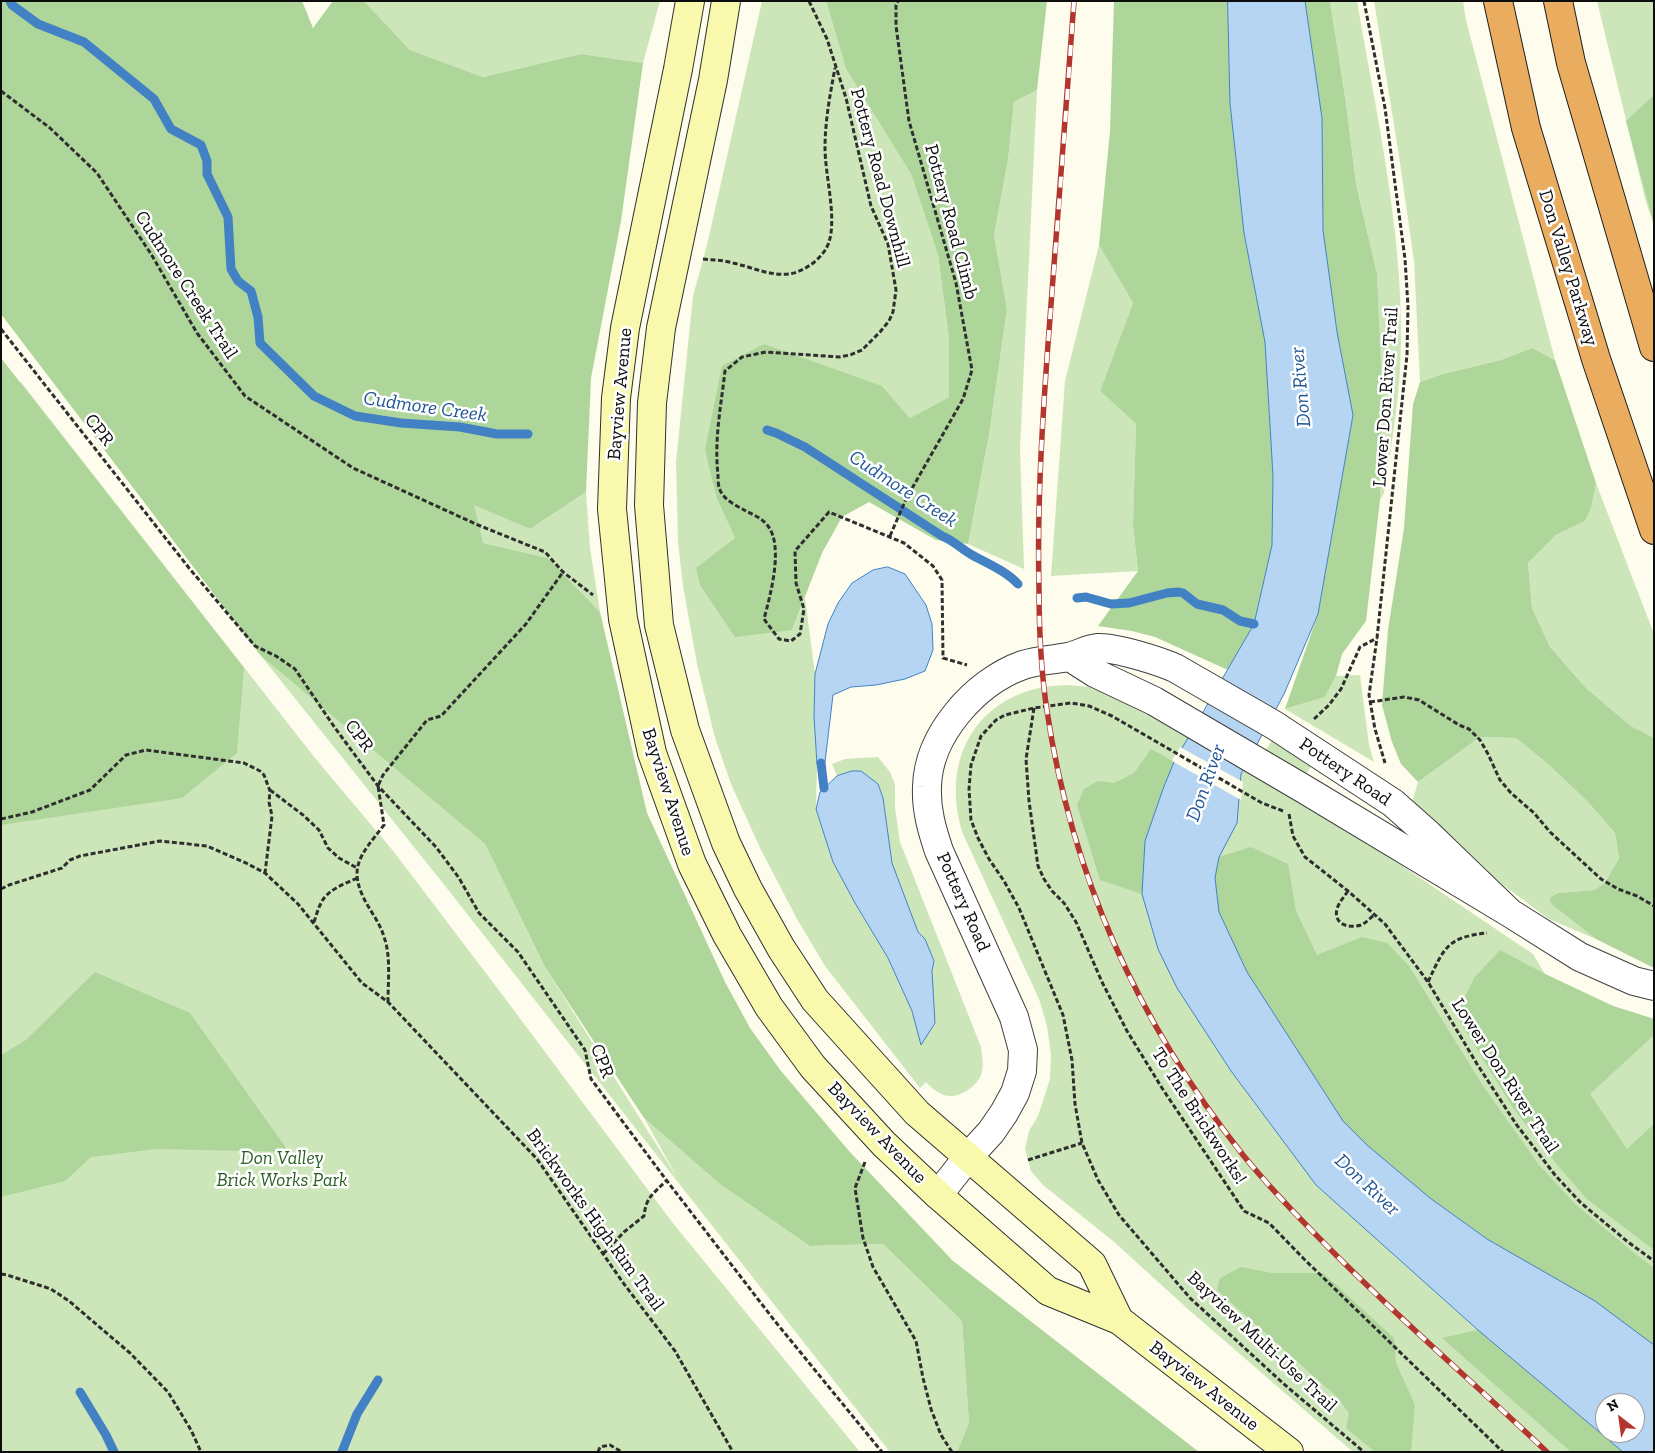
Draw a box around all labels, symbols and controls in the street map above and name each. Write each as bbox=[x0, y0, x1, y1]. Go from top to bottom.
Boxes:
street label: Pottery Road Downhill bbox=[845, 86, 915, 270]
street label: Pottery Road Climb bbox=[919, 142, 983, 302]
street label: Don Valley Parkway bbox=[1533, 187, 1603, 349]
street label: Cudmore Creek Trail bbox=[130, 207, 242, 363]
street label: Lower Don River Trail bbox=[1368, 306, 1404, 488]
street label: Bayview Avenue bbox=[603, 327, 637, 461]
water label: Don River bbox=[1286, 346, 1316, 428]
water label: Cudmore Creek bbox=[362, 386, 488, 428]
street label: CPR bbox=[79, 409, 119, 451]
water label: Cudmore Creek bbox=[844, 445, 962, 533]
street label: CPR bbox=[339, 715, 379, 757]
street label: Bayview Avenue bbox=[637, 725, 699, 859]
street label: Pottery Road bbox=[1295, 733, 1395, 811]
water label: Don River bbox=[1181, 741, 1231, 825]
street label: Pottery Road bbox=[931, 849, 995, 955]
street label: Lower Don River Trail bbox=[1446, 994, 1564, 1158]
street label: CPR bbox=[585, 1041, 619, 1081]
street label: To The Brickworks! bbox=[1146, 1043, 1252, 1189]
street label: Bayview Avenue bbox=[823, 1077, 931, 1189]
street label: Brickworks High Rim Trail bbox=[521, 1124, 669, 1316]
park label: Don Valley Brick Works Park bbox=[216, 1148, 348, 1192]
water label: Don River bbox=[1330, 1149, 1404, 1221]
street label: Bayview Multi-Use Trail bbox=[1182, 1267, 1342, 1417]
street label: Bayview Avenue bbox=[1145, 1336, 1263, 1436]
north arrow bbox=[1595, 1393, 1645, 1443]
text: N bbox=[1604, 1395, 1622, 1415]

